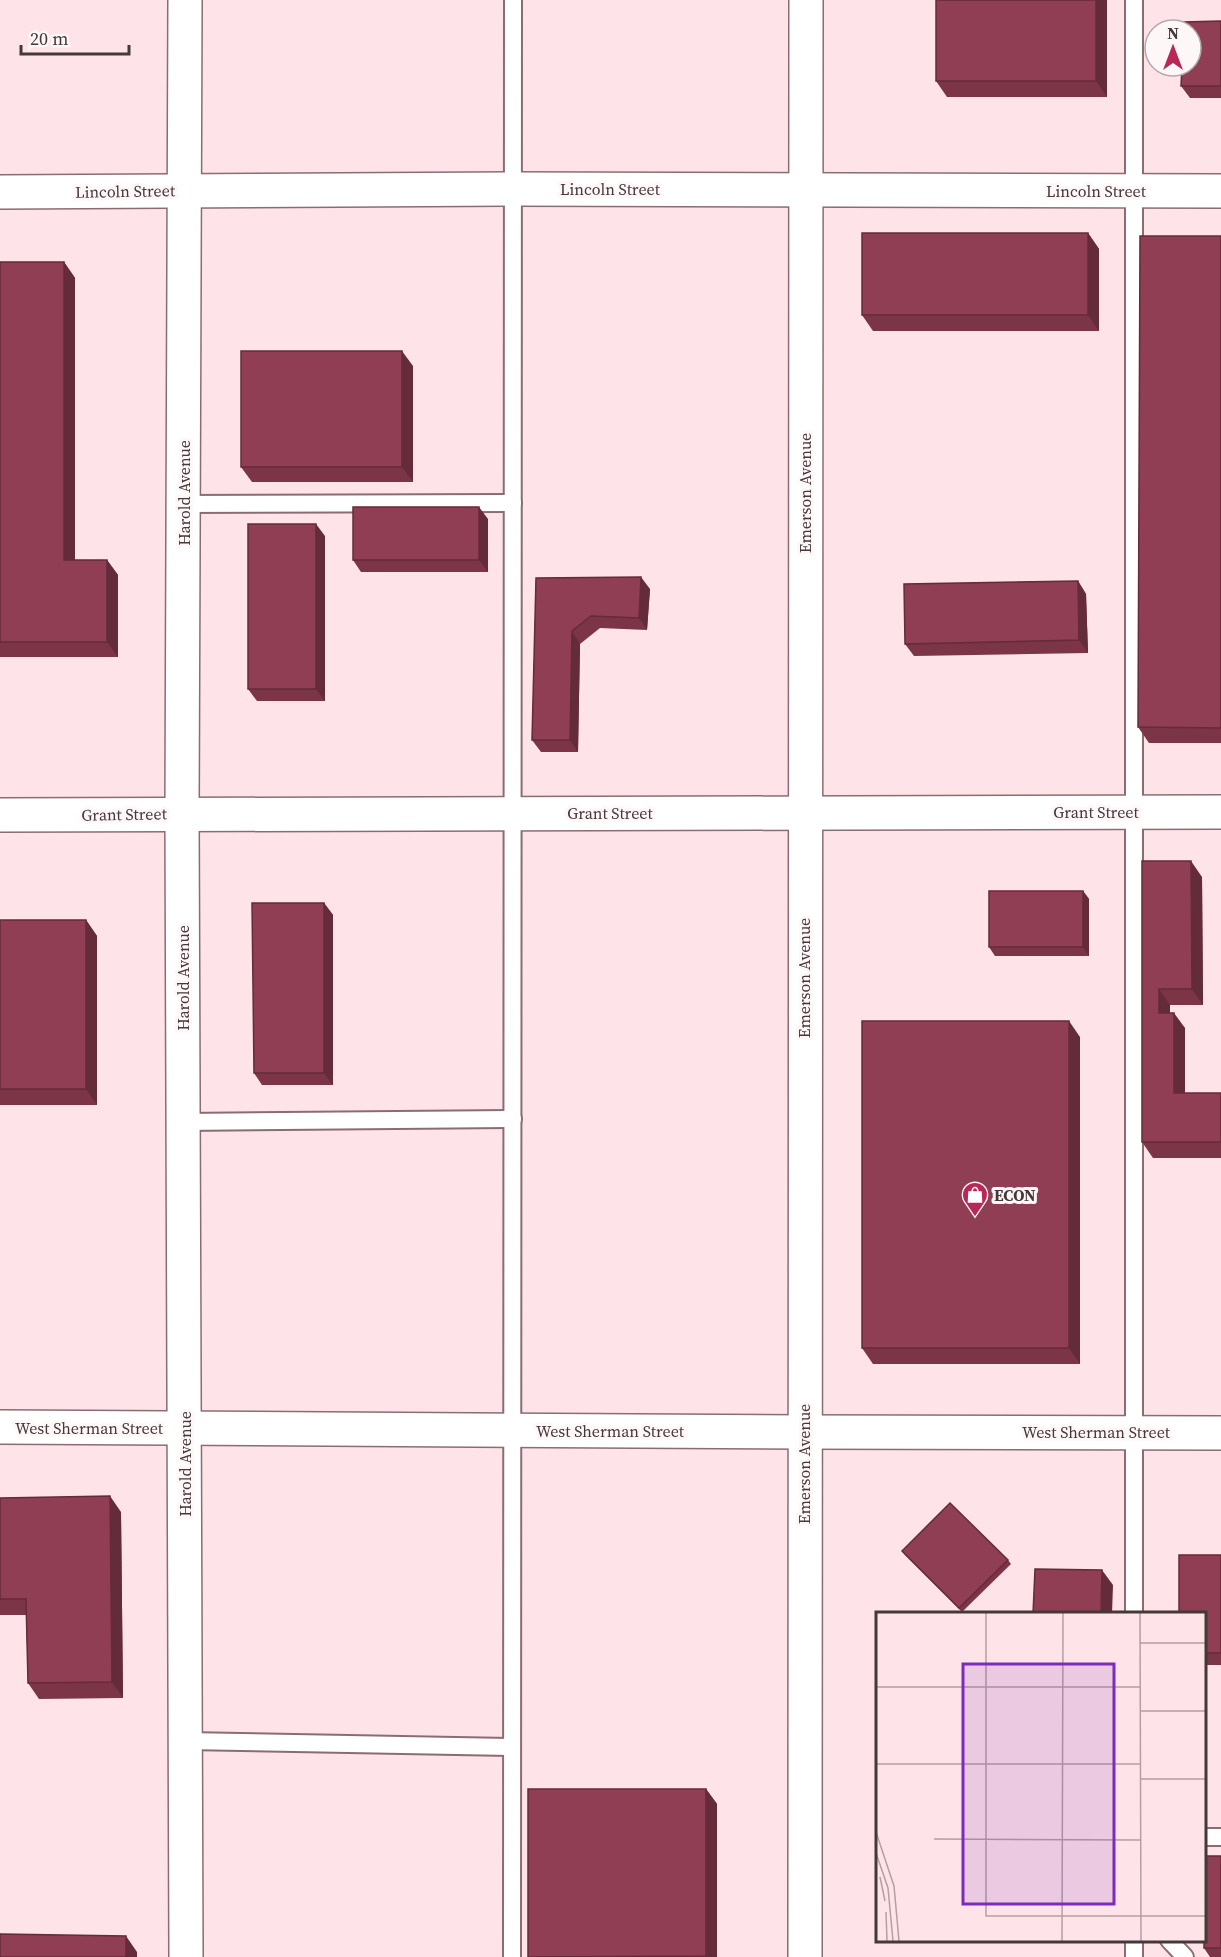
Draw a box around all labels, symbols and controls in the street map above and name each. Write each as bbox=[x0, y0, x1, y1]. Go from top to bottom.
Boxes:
scale bar bbox=[21, 18, 129, 56]
north arrow bbox=[1143, 18, 1203, 78]
text: N bbox=[1167, 22, 1179, 44]
text: 20 m bbox=[30, 26, 68, 51]
street label: Lincoln Street bbox=[560, 178, 661, 200]
street label: Lincoln Street bbox=[75, 179, 176, 203]
street label: Lincoln Street bbox=[1046, 180, 1147, 202]
street label: Emerson Avenue bbox=[794, 433, 816, 553]
street label: Harold Avenue bbox=[173, 440, 195, 546]
street label: Grant Street bbox=[1053, 801, 1140, 823]
street label: Grant Street bbox=[81, 802, 168, 826]
street label: Grant Street bbox=[567, 802, 654, 824]
street label: Emerson Avenue bbox=[793, 918, 815, 1038]
street label: Harold Avenue bbox=[172, 925, 194, 1031]
shop icon: ECON bbox=[960, 1180, 990, 1218]
place label: ECON bbox=[994, 1184, 1036, 1206]
street label: Emerson Avenue bbox=[793, 1404, 815, 1524]
street label: Harold Avenue bbox=[174, 1411, 196, 1517]
street label: West Sherman Street bbox=[15, 1417, 164, 1439]
street label: West Sherman Street bbox=[536, 1420, 685, 1442]
street label: West Sherman Street bbox=[1022, 1421, 1171, 1443]
inset map bbox=[876, 1612, 1206, 1942]

